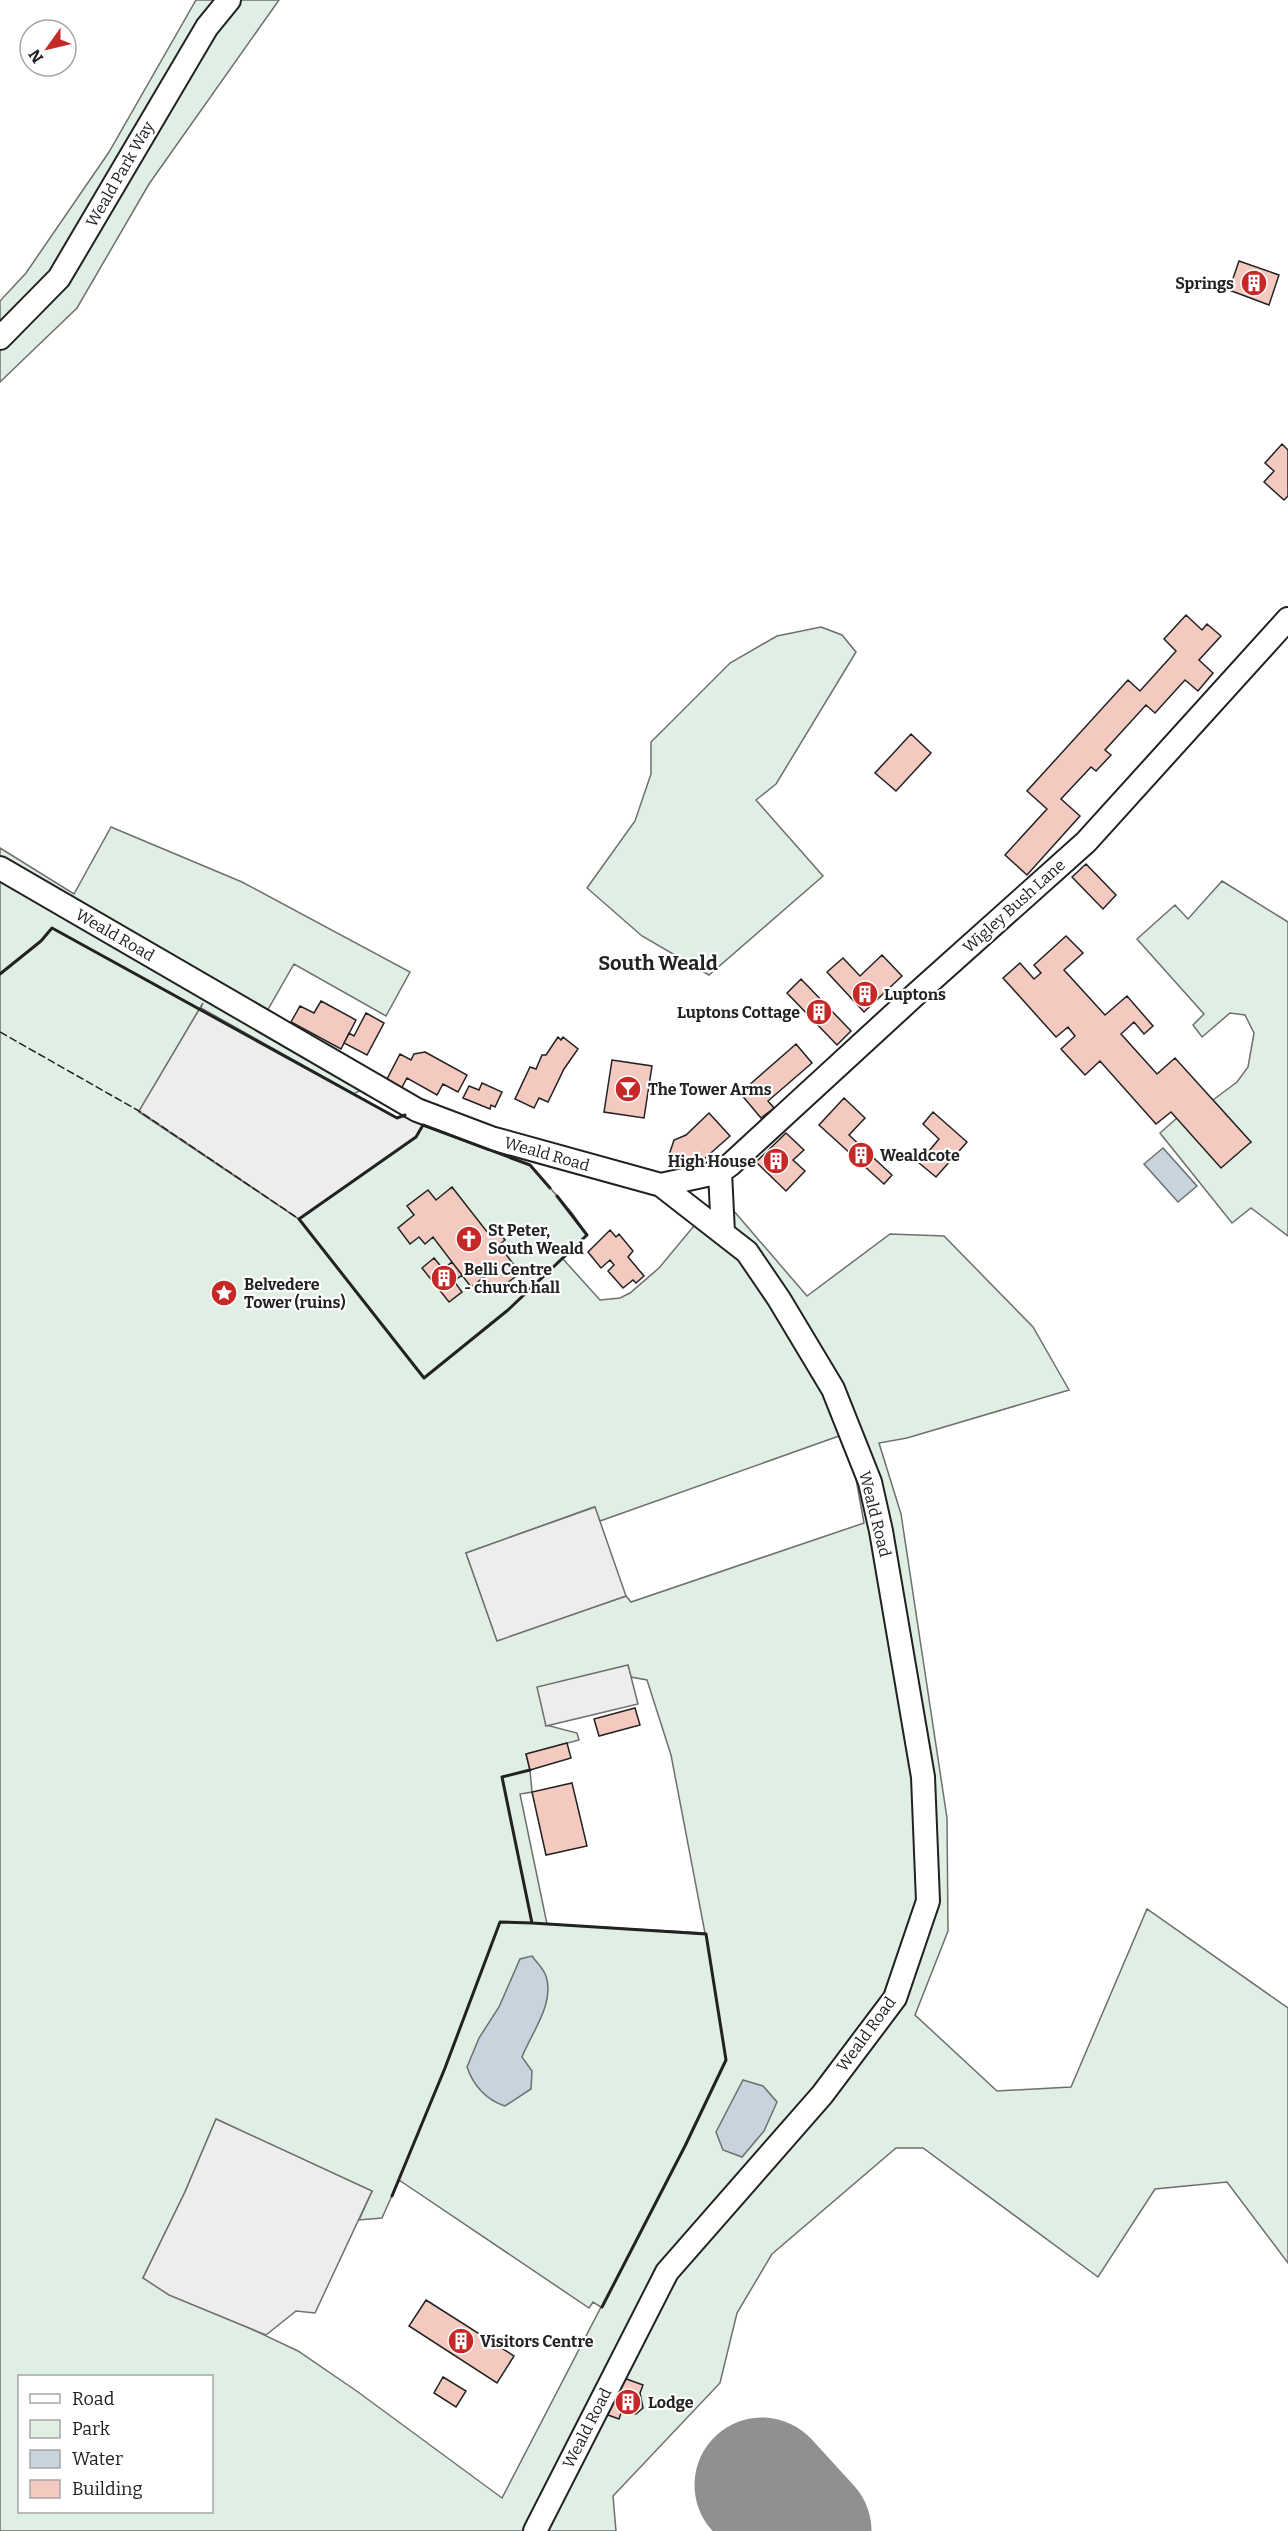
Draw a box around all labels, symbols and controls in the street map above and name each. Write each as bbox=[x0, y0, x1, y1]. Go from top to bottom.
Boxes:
north arrow bbox=[18, 18, 78, 78]
text: N bbox=[25, 46, 47, 67]
street label: Weald Park Way bbox=[82, 117, 158, 230]
building icon: Springs bbox=[1239, 268, 1269, 298]
place label: Springs bbox=[1175, 274, 1234, 293]
street label: Wigley Bush Lane bbox=[959, 855, 1069, 957]
street label: Weald Road bbox=[72, 905, 158, 965]
district label: South Weald bbox=[598, 951, 718, 975]
building icon: Luptons bbox=[850, 979, 880, 1009]
place label: Luptons bbox=[884, 985, 946, 1004]
building icon: Luptons Cottage bbox=[804, 997, 834, 1027]
place label: Luptons Cottage bbox=[677, 1003, 800, 1022]
bar icon: The Tower Arms bbox=[613, 1074, 643, 1104]
place label: The Tower Arms bbox=[648, 1080, 772, 1099]
street label: Weald Road bbox=[502, 1133, 592, 1175]
building icon: Wealdcote bbox=[846, 1140, 876, 1170]
building icon: High House bbox=[761, 1146, 791, 1176]
place label: Wealdcote bbox=[880, 1146, 960, 1165]
place label: High House bbox=[668, 1152, 756, 1171]
place label: St Peter, South Weald bbox=[488, 1221, 584, 1258]
church icon: St Peter, South Weald bbox=[454, 1224, 484, 1254]
place label: Belli Centre - church hall bbox=[464, 1260, 560, 1297]
building icon: Belli Centre - church hall bbox=[429, 1263, 459, 1293]
place label: Belvedere Tower (ruins) bbox=[244, 1275, 346, 1312]
place icon: Belvedere Tower (ruins) bbox=[209, 1278, 239, 1308]
street label: Weald Road bbox=[855, 1469, 895, 1559]
street label: Weald Road bbox=[833, 1993, 900, 2075]
building icon: Visitors Centre bbox=[446, 2326, 476, 2356]
place label: Visitors Centre bbox=[480, 2332, 594, 2351]
legend bbox=[18, 2375, 213, 2513]
street label: Weald Road bbox=[559, 2384, 616, 2471]
building icon: Lodge bbox=[613, 2387, 643, 2417]
text: Road bbox=[72, 2388, 115, 2410]
place label: Lodge bbox=[648, 2393, 694, 2412]
text: Park bbox=[72, 2418, 111, 2440]
text: Water bbox=[72, 2448, 123, 2470]
text: Building bbox=[72, 2478, 143, 2500]

